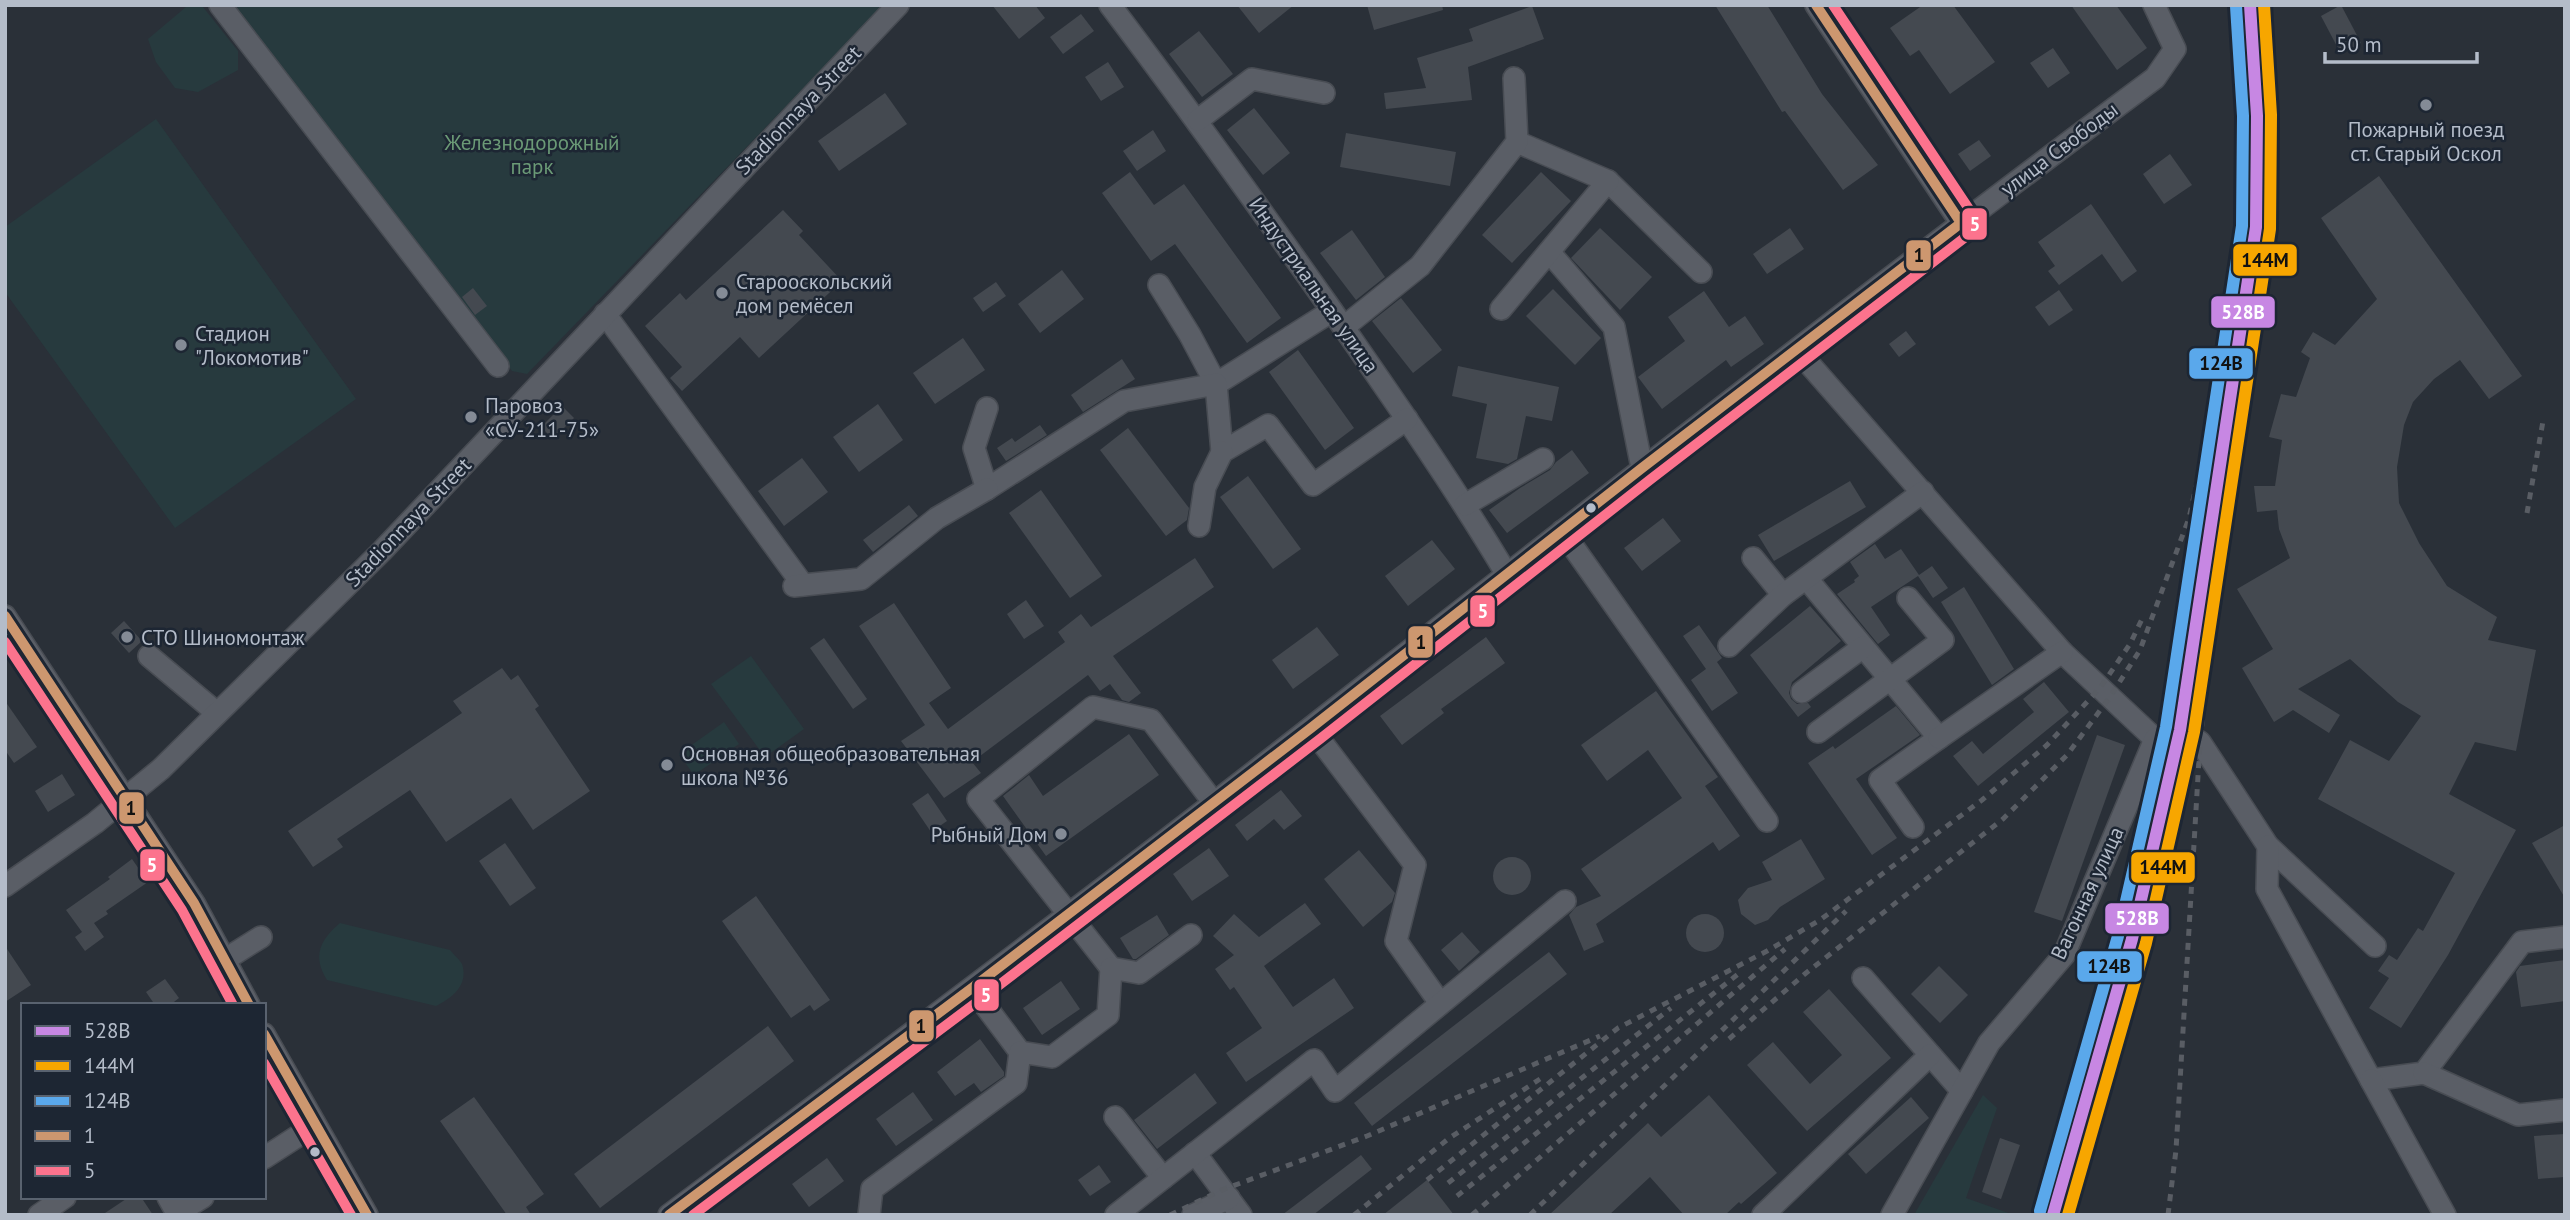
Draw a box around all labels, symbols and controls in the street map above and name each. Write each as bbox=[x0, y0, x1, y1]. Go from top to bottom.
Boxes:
scale bar bbox=[2325, 21, 2477, 65]
text: 50 m bbox=[2336, 31, 2382, 58]
street label: Stadionnaya Street bbox=[729, 40, 867, 180]
street label: улица Свободы bbox=[1995, 96, 2123, 202]
marker: Пожарный поезд ст. Старый Оскол bbox=[2418, 97, 2434, 113]
place label: Пожарный поезд ст. Старый Оскол bbox=[2348, 116, 2504, 167]
park label: Железнодорожный парк bbox=[444, 129, 619, 180]
street label: Индустриальная улица bbox=[1243, 192, 1385, 378]
line badge: 5 bbox=[1961, 207, 1988, 241]
text: 5 bbox=[1970, 212, 1980, 236]
line badge: 1 bbox=[1905, 239, 1932, 272]
text: 1 bbox=[1914, 243, 1924, 267]
line badge: 144М bbox=[2232, 243, 2298, 277]
text: 144М bbox=[2241, 248, 2289, 272]
place label: Старооскольский дом ремёсел bbox=[736, 268, 892, 319]
marker: Старооскольский дом ремёсел bbox=[714, 285, 730, 301]
line badge: 528В bbox=[2210, 295, 2276, 329]
text: 528В bbox=[2221, 300, 2265, 324]
place label: Стадион "Локомотив" bbox=[195, 320, 309, 371]
marker: Стадион "Локомотив" bbox=[173, 337, 189, 353]
line badge: 124В bbox=[2188, 347, 2254, 380]
text: 124В bbox=[2199, 351, 2243, 375]
place label: Паровоз «СУ-211-75» bbox=[485, 392, 599, 443]
marker: Паровоз «СУ-211-75» bbox=[463, 409, 479, 425]
street label: Stadionnaya Street bbox=[339, 452, 477, 592]
unlabelled marker bbox=[1584, 501, 1598, 515]
line badge: 5 bbox=[1469, 594, 1496, 628]
text: 5 bbox=[1478, 599, 1488, 623]
place label: СТО Шиномонтаж bbox=[141, 624, 305, 651]
line badge: 1 bbox=[1407, 625, 1434, 659]
marker: СТО Шиномонтаж bbox=[119, 629, 135, 645]
text: 1 bbox=[1416, 630, 1426, 654]
place label: Основная общеобразовательная школа №36 bbox=[681, 740, 980, 791]
marker: Основная общеобразовательная школа №36 bbox=[659, 757, 675, 773]
line badge: 1 bbox=[118, 791, 145, 825]
text: 1 bbox=[126, 796, 136, 820]
place label: Рыбный Дом bbox=[931, 821, 1047, 848]
street label: Вагонная улица bbox=[2044, 822, 2130, 964]
marker: Рыбный Дом bbox=[1053, 826, 1069, 842]
line badge: 5 bbox=[139, 848, 166, 882]
line badge: 144М bbox=[2130, 851, 2196, 884]
text: 5 bbox=[147, 853, 157, 877]
text: 144М bbox=[2139, 855, 2187, 879]
line badge: 528В bbox=[2104, 902, 2170, 935]
text: 528В bbox=[2115, 906, 2159, 930]
line badge: 124В bbox=[2076, 950, 2143, 983]
text: 124В bbox=[2087, 954, 2131, 978]
line badge: 5 bbox=[973, 978, 1000, 1012]
text: 5 bbox=[981, 983, 991, 1007]
legend bbox=[21, 1003, 266, 1199]
line badge: 1 bbox=[908, 1009, 935, 1043]
text: 1 bbox=[916, 1014, 926, 1038]
text: 528В bbox=[84, 1017, 131, 1044]
text: 144М bbox=[84, 1052, 135, 1079]
text: 124В bbox=[84, 1087, 131, 1114]
text: 1 bbox=[84, 1122, 95, 1149]
unlabelled marker bbox=[308, 1145, 322, 1159]
text: 5 bbox=[84, 1157, 95, 1184]

